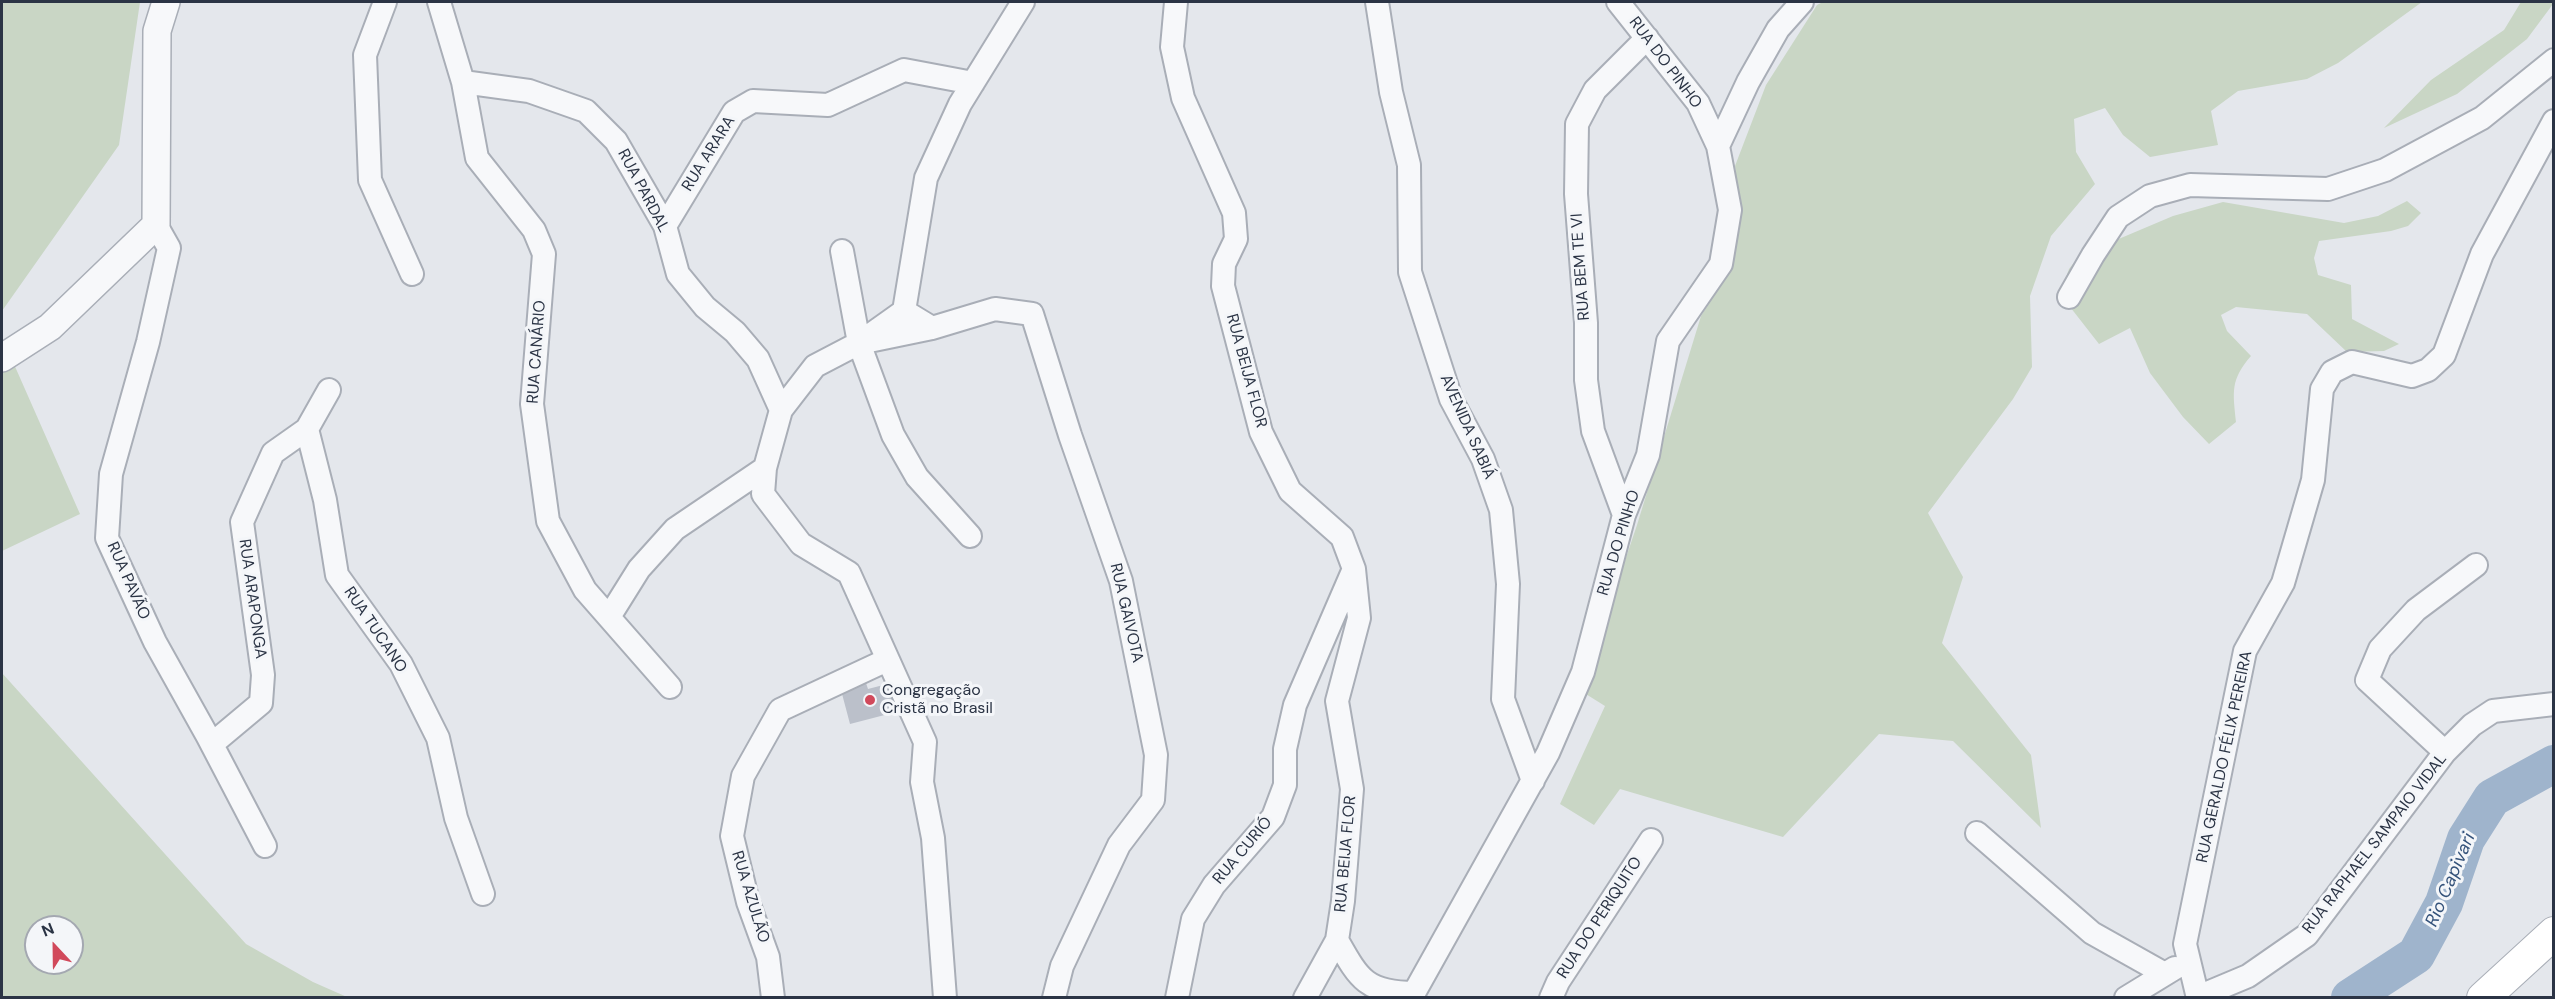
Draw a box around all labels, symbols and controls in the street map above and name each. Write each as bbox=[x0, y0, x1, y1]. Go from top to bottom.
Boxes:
street label: RUA DO PINHO bbox=[1624, 14, 1706, 112]
street label: RUA ARARA bbox=[678, 113, 740, 195]
street label: RUA PARDAL bbox=[613, 146, 673, 236]
street label: RUA BEM TE VI bbox=[1568, 213, 1594, 321]
street label: RUA CANÁRIO bbox=[524, 300, 550, 404]
street label: RUA BEIJA FLOR bbox=[1222, 312, 1270, 430]
street label: AVENIDA SABIÁ bbox=[1435, 372, 1499, 482]
street label: RUA DO PINHO bbox=[1594, 488, 1644, 598]
street label: RUA ARAPONGA bbox=[234, 538, 270, 660]
street label: RUA PAVÃO bbox=[102, 539, 154, 623]
street label: RUA GAIVOTA bbox=[1105, 561, 1147, 665]
street label: RUA TUCANO bbox=[339, 584, 411, 676]
street label: RUA GERALDO FÉLIX PEREIRA bbox=[2193, 649, 2257, 865]
place label: Congregação Cristã no Brasil bbox=[882, 681, 993, 719]
marker: Congregação Cristã no Brasil bbox=[863, 693, 877, 707]
street label: RUA RAPHAEL SAMPAIO VIDAL bbox=[2299, 750, 2451, 938]
street label: RUA BEIJA FLOR bbox=[1331, 795, 1361, 913]
street label: RUA CURIÓ bbox=[1209, 813, 1277, 889]
water label: Rio Capivari bbox=[2422, 830, 2480, 930]
street label: RUA AZULÃO bbox=[727, 849, 773, 945]
street label: RUA DO PERIQUITO bbox=[1554, 854, 1646, 982]
north arrow bbox=[24, 915, 84, 975]
text: N bbox=[38, 918, 57, 942]

